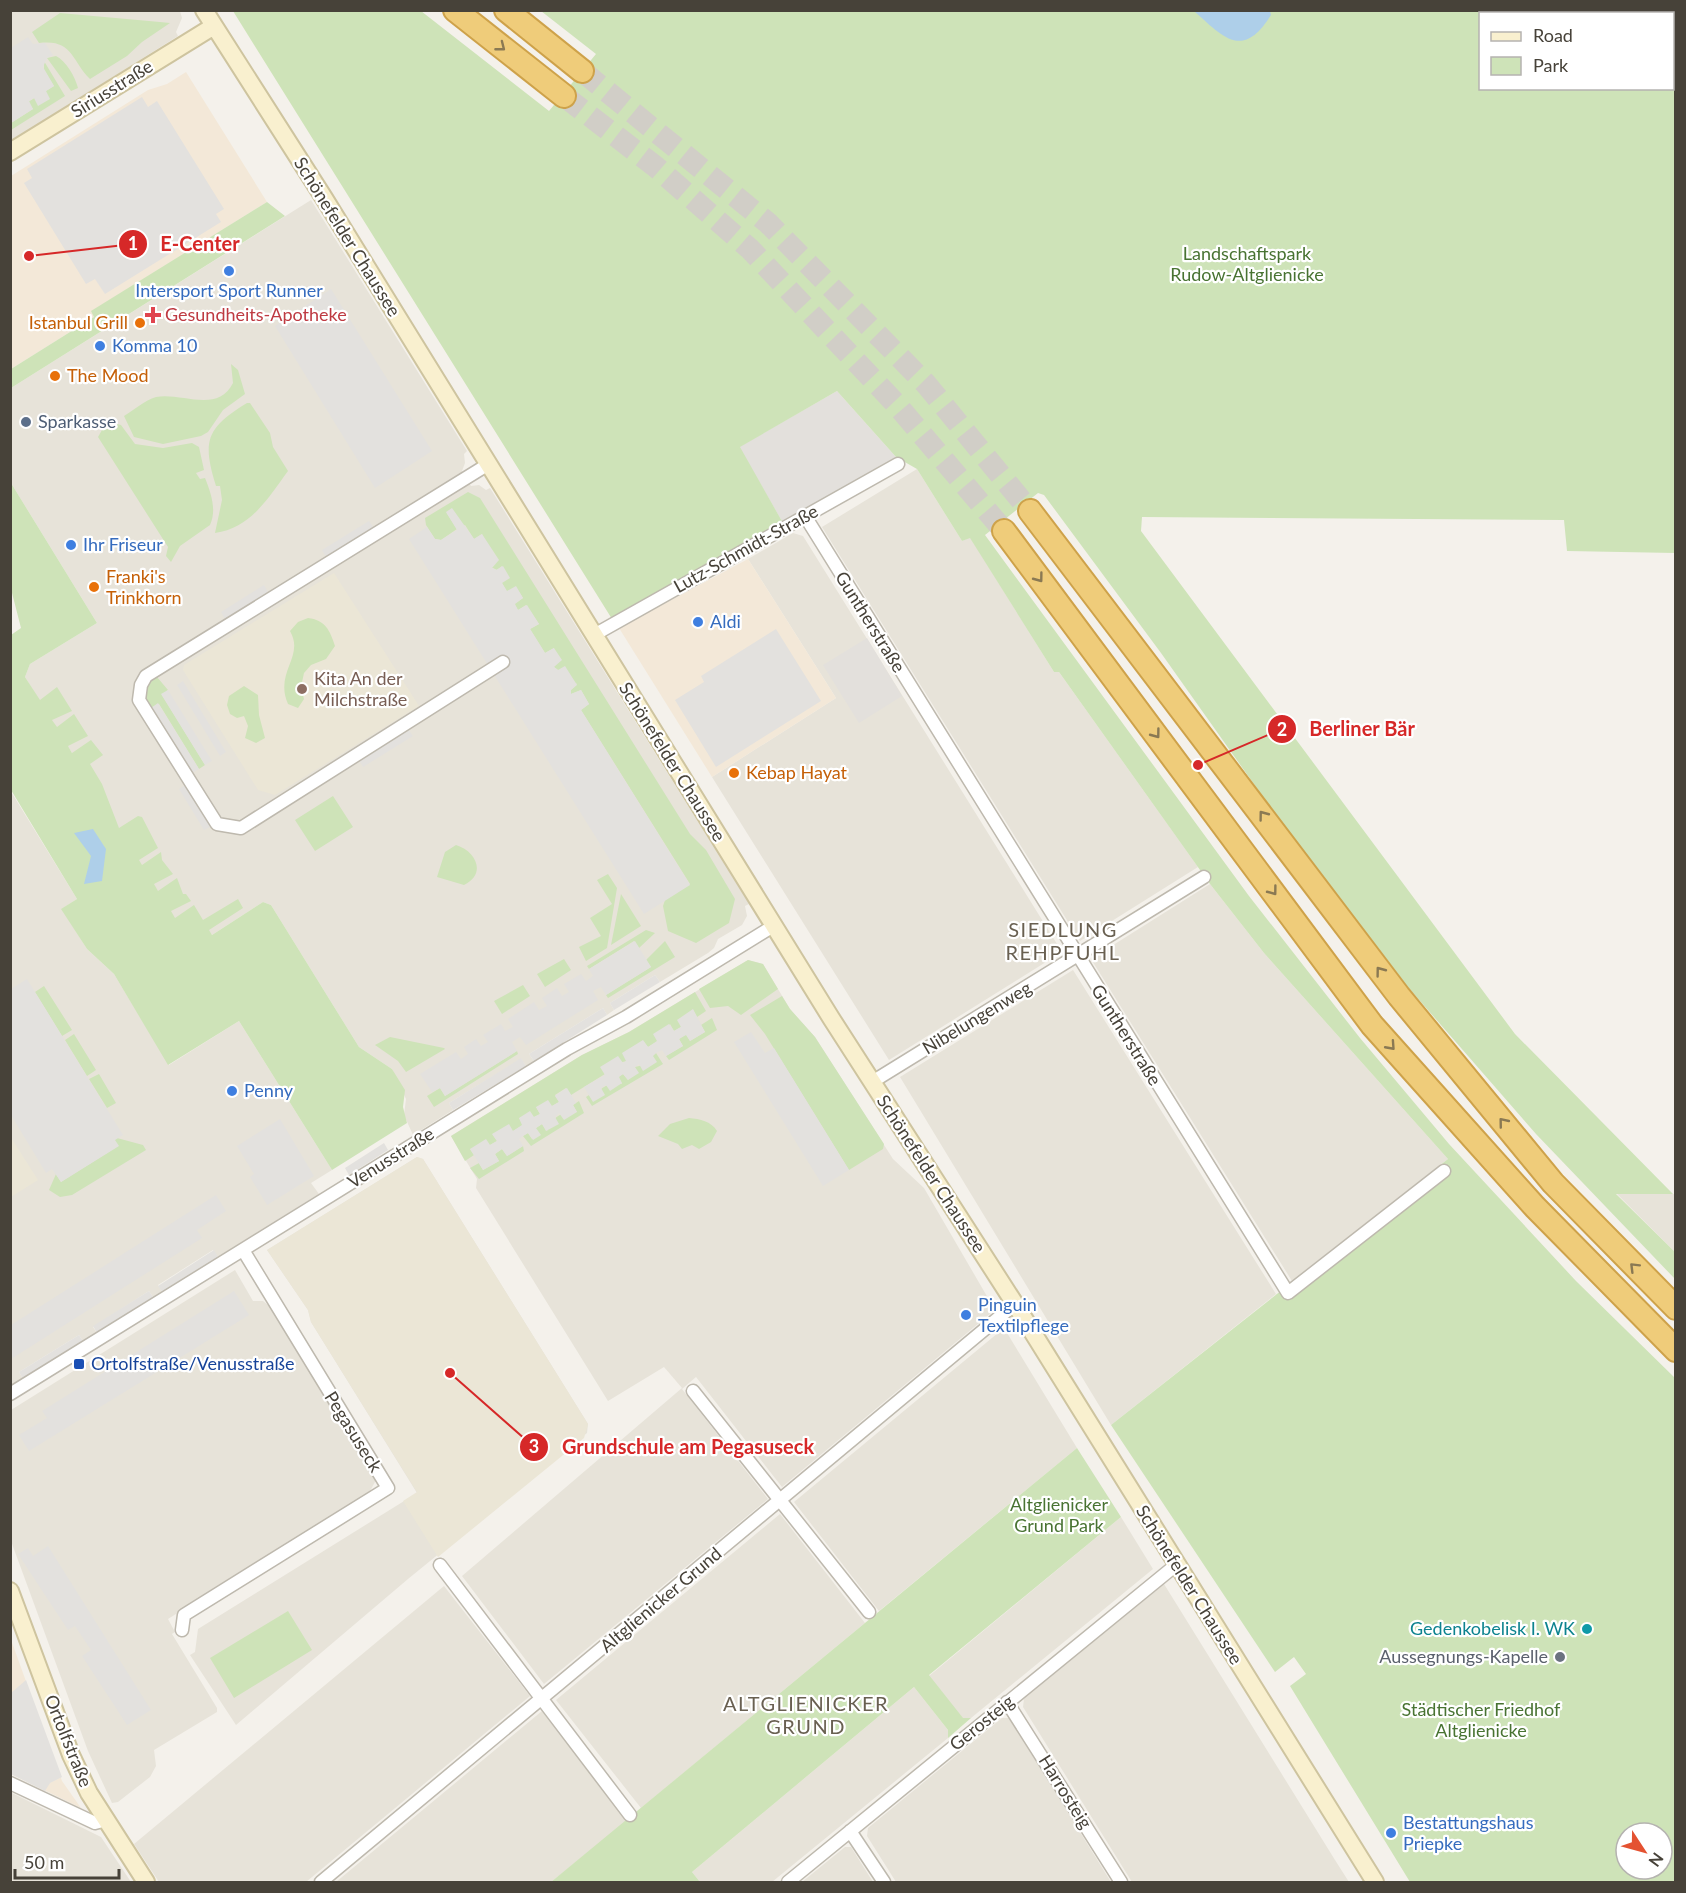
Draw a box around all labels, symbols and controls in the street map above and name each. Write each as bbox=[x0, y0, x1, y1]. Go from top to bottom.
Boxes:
legend bbox=[1479, 12, 1674, 90]
text: Road bbox=[1533, 24, 1573, 46]
one-way arrow bbox=[495, 39, 506, 50]
street label: Siriusstraße bbox=[67, 54, 156, 122]
text: Park bbox=[1533, 54, 1569, 76]
street label: Schönefelder Chaussee bbox=[290, 153, 406, 320]
callout: E-Center bbox=[118, 225, 251, 263]
text: E-Center bbox=[160, 231, 240, 255]
text: 1 bbox=[128, 232, 138, 254]
park label: Landschaftspark Rudow-Altglienicke bbox=[1170, 242, 1324, 285]
marker: Intersport Sport Runner bbox=[222, 264, 236, 278]
place label: Intersport Sport Runner bbox=[135, 279, 323, 301]
place label: Gesundheits-Apotheke bbox=[165, 303, 347, 325]
marker: Gesundheits-Apotheke bbox=[146, 308, 160, 322]
place label: Istanbul Grill bbox=[29, 311, 128, 333]
marker: Istanbul Grill bbox=[133, 316, 147, 330]
place label: Komma 10 bbox=[112, 334, 198, 356]
marker: Komma 10 bbox=[93, 339, 107, 353]
place label: The Mood bbox=[67, 364, 149, 386]
marker: The Mood bbox=[48, 369, 62, 383]
place label: Sparkasse bbox=[38, 410, 116, 432]
marker: Sparkasse bbox=[19, 415, 33, 429]
street label: Lutz-Schmidt-Straße bbox=[669, 499, 822, 597]
place label: Ihr Friseur bbox=[83, 533, 163, 555]
marker: Ihr Friseur bbox=[64, 538, 78, 552]
place label: Franki's Trinkhorn bbox=[106, 565, 182, 608]
street label: Guntherstraße bbox=[831, 567, 911, 676]
one-way arrow bbox=[1032, 572, 1043, 583]
marker: Franki's Trinkhorn bbox=[87, 580, 101, 594]
place label: Aldi bbox=[710, 610, 741, 632]
marker: Aldi bbox=[691, 615, 705, 629]
place label: Kita An der Milchstraße bbox=[314, 667, 407, 710]
street label: Schönefelder Chaussee bbox=[615, 678, 731, 845]
marker: Kita An der Milchstraße bbox=[295, 682, 309, 696]
callout: Berliner Bär bbox=[1267, 710, 1427, 748]
text: Berliner Bär bbox=[1309, 716, 1415, 740]
text: 2 bbox=[1277, 718, 1287, 740]
one-way arrow bbox=[1149, 728, 1160, 739]
place label: Kebap Hayat bbox=[746, 761, 848, 783]
marker: Kebap Hayat bbox=[727, 766, 741, 780]
one-way arrow bbox=[1259, 811, 1270, 822]
one-way arrow bbox=[1265, 884, 1276, 895]
district label: SIEDLUNG REHPFUHL bbox=[1006, 917, 1120, 964]
one-way arrow bbox=[1377, 966, 1388, 977]
street label: Nibelungenweg bbox=[918, 976, 1035, 1058]
street label: Guntherstraße bbox=[1087, 980, 1167, 1089]
one-way arrow bbox=[1384, 1039, 1395, 1050]
place label: Penny bbox=[244, 1079, 294, 1101]
marker: Penny bbox=[225, 1084, 239, 1098]
street label: Schönefelder Chaussee bbox=[873, 1090, 991, 1257]
one-way arrow bbox=[1499, 1118, 1510, 1129]
street label: Venusstraße bbox=[343, 1122, 438, 1192]
one-way arrow bbox=[1630, 1263, 1641, 1274]
place label: Pinguin Textilpflege bbox=[978, 1293, 1069, 1336]
marker: Pinguin Textilpflege bbox=[959, 1308, 973, 1322]
place label: Ortolfstraße/Venusstraße bbox=[91, 1352, 294, 1374]
marker: Ortolfstraße/Venusstraße bbox=[72, 1357, 86, 1371]
street label: Pegasuseck bbox=[320, 1387, 388, 1477]
callout: Grundschule am Pegasuseck bbox=[519, 1428, 826, 1466]
text: Grundschule am Pegasuseck bbox=[562, 1434, 814, 1458]
text: 3 bbox=[529, 1435, 539, 1457]
park label: Altglienicker Grund Park bbox=[1010, 1493, 1108, 1536]
street label: Schönefelder Chaussee bbox=[1132, 1501, 1248, 1668]
street label: Altglienicker Grund bbox=[595, 1542, 726, 1656]
place label: Gedenkobelisk I. WK bbox=[1410, 1617, 1575, 1639]
marker: Gedenkobelisk I. WK bbox=[1580, 1622, 1594, 1636]
place label: Aussegnungs-Kapelle bbox=[1379, 1645, 1548, 1667]
marker: Aussegnungs-Kapelle bbox=[1553, 1650, 1567, 1664]
street label: Gerosteig bbox=[945, 1690, 1018, 1755]
street label: Ortolfstraße bbox=[40, 1691, 97, 1790]
district label: ALTGLIENICKER GRUND bbox=[723, 1691, 889, 1738]
park label: Städtischer Friedhof Altglienicke bbox=[1402, 1698, 1561, 1741]
street label: Harrosteig bbox=[1035, 1751, 1097, 1832]
place label: Bestattungshaus Priepke bbox=[1403, 1811, 1534, 1854]
north arrow bbox=[1614, 1821, 1674, 1881]
marker: Bestattungshaus Priepke bbox=[1384, 1826, 1398, 1840]
scale bar bbox=[15, 1842, 118, 1880]
text: N bbox=[1645, 1850, 1668, 1871]
text: 50 m bbox=[24, 1851, 64, 1873]

